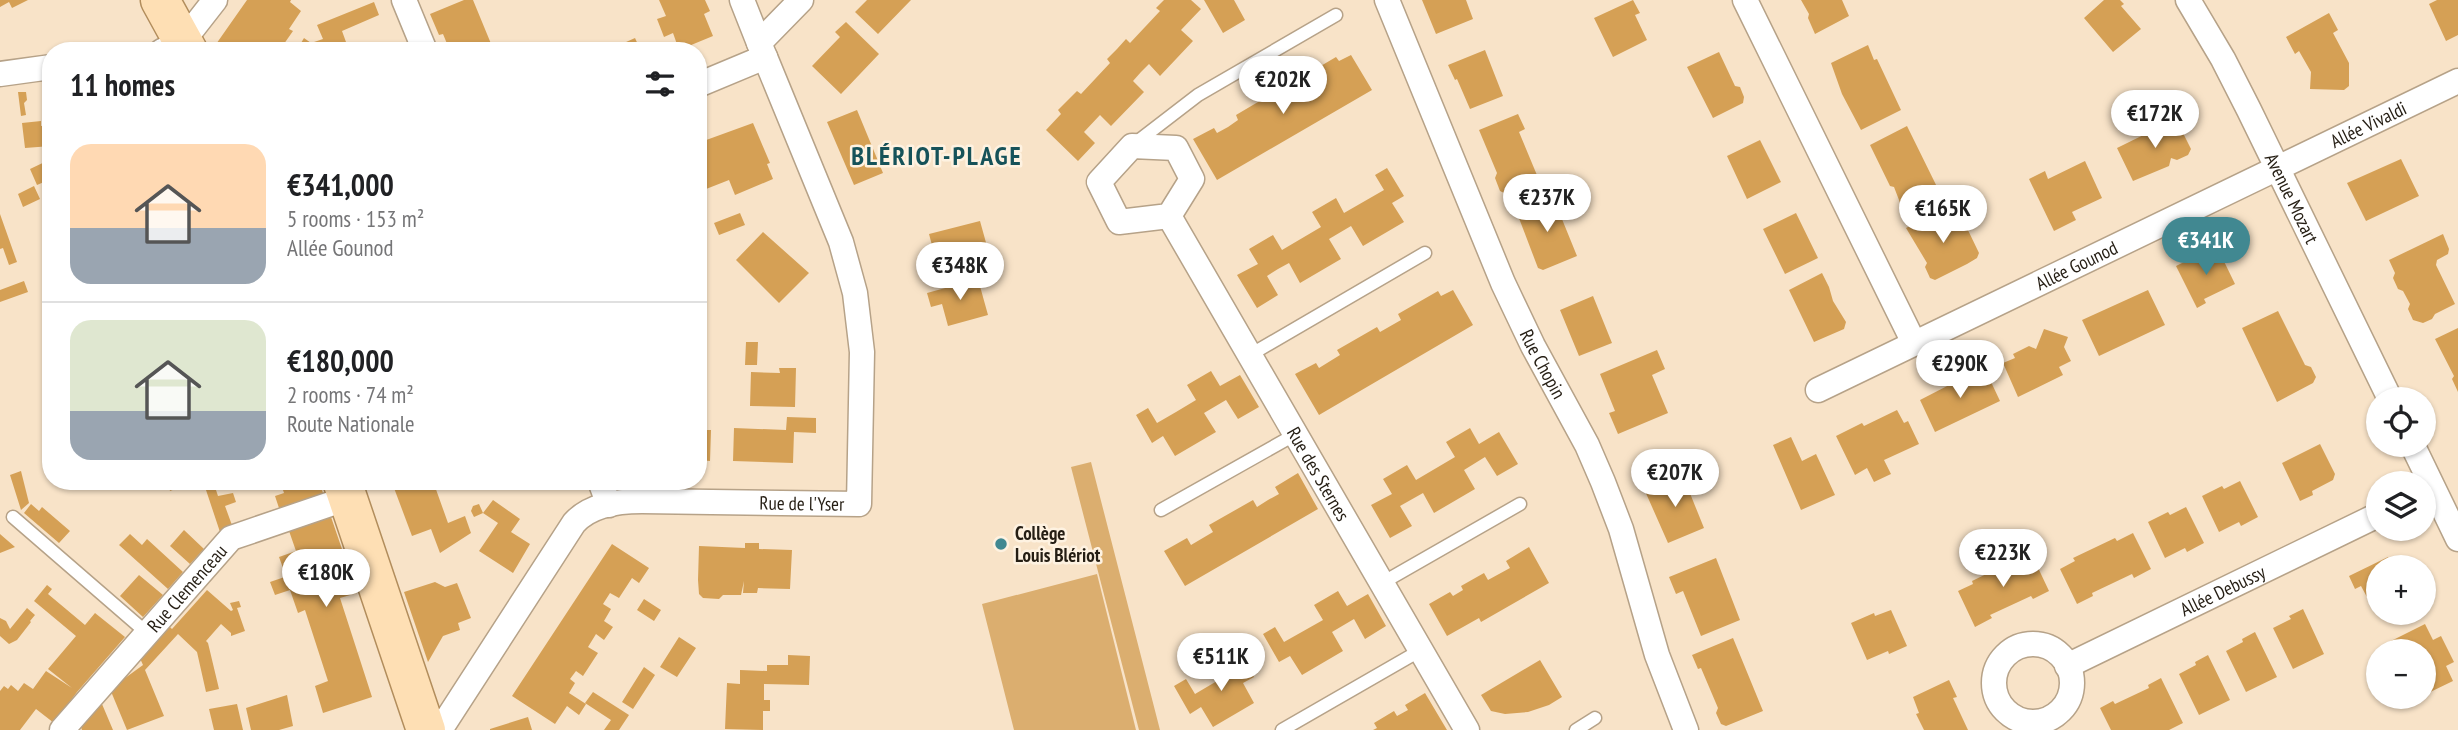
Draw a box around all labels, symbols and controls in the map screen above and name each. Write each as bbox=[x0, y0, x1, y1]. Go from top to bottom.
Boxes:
pin: €202K bbox=[1234, 57, 1332, 116]
text: €202K bbox=[1255, 64, 1311, 93]
text: 11 homes bbox=[70, 65, 175, 104]
icon: filters bbox=[641, 65, 679, 103]
pin: €172K bbox=[2106, 90, 2204, 150]
street label: Allée Vivaldi bbox=[2326, 96, 2410, 153]
text: €172K bbox=[2127, 98, 2183, 127]
district label: BLÉRIOT-PLAGE bbox=[851, 139, 1023, 172]
street label: Avenue Mozart bbox=[2260, 149, 2325, 248]
text: €341,000 bbox=[287, 165, 394, 204]
icon: home bbox=[126, 172, 210, 256]
pin: €237K bbox=[1498, 174, 1596, 234]
text: €237K bbox=[1519, 182, 1575, 211]
pin: €165K bbox=[1894, 186, 1992, 245]
text: €165K bbox=[1915, 193, 1971, 222]
text: 5 rooms · 153 m² bbox=[287, 204, 424, 233]
pin: €341K bbox=[2157, 218, 2255, 277]
text: €341K bbox=[2178, 225, 2234, 254]
text: Allée Gounod bbox=[287, 233, 394, 262]
street label: Allée Gounod bbox=[2032, 235, 2121, 295]
pin: €348K bbox=[911, 243, 1009, 302]
text: €348K bbox=[932, 250, 988, 279]
street label: Rue Chopin bbox=[1515, 325, 1571, 403]
pin: €290K bbox=[1911, 340, 2009, 400]
text: €180,000 bbox=[287, 341, 394, 380]
icon: home bbox=[126, 348, 210, 432]
text: €290K bbox=[1932, 348, 1988, 377]
text: 2 rooms · 74 m² bbox=[287, 380, 414, 409]
map controls bbox=[2366, 387, 2436, 709]
button: locate bbox=[2366, 387, 2436, 457]
text: Route Nationale bbox=[287, 409, 415, 438]
street label: Rue des Sternes bbox=[1282, 422, 1355, 525]
pin: €207K bbox=[1626, 449, 1724, 509]
text: €207K bbox=[1647, 457, 1703, 486]
button: layers bbox=[2366, 471, 2436, 541]
street label: Rue de l'Yser bbox=[759, 491, 845, 516]
place label: Collège Louis Blériot bbox=[1015, 521, 1101, 567]
pin: €223K bbox=[1954, 530, 2052, 589]
marker: Collège Louis Blériot bbox=[993, 536, 1009, 552]
text: €223K bbox=[1975, 537, 2031, 566]
street label: Rue Clemenceau bbox=[142, 539, 232, 637]
pin: €180K bbox=[277, 550, 375, 609]
button: + bbox=[2366, 555, 2436, 625]
text: €180K bbox=[298, 557, 354, 586]
street label: Allée Debussy bbox=[2176, 559, 2270, 621]
pin: €511K bbox=[1172, 634, 1270, 693]
button: − bbox=[2366, 639, 2436, 709]
text: €511K bbox=[1193, 641, 1249, 670]

